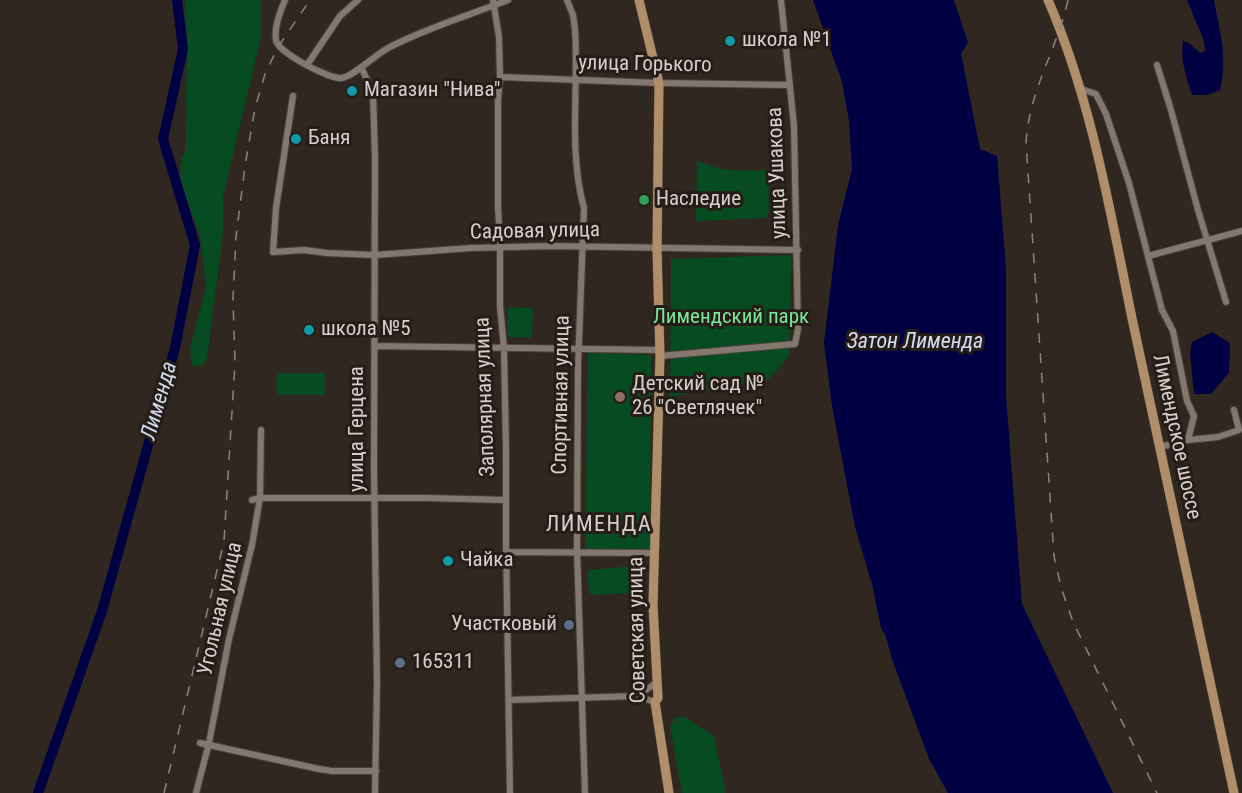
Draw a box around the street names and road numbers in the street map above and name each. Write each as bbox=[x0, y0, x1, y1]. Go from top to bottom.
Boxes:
street label: улица Горького bbox=[578, 51, 712, 79]
street label: улица Ушакова bbox=[763, 107, 793, 239]
street label: Садовая улица bbox=[470, 218, 600, 246]
street label: Спортивная улица bbox=[548, 315, 576, 475]
street label: Заполярная улица bbox=[471, 317, 501, 477]
street label: Лимендское шоссе bbox=[1146, 352, 1206, 522]
street label: улица Герцена bbox=[345, 366, 371, 492]
street label: Угольная улица bbox=[193, 540, 249, 678]
street label: Советская улица bbox=[624, 557, 652, 703]

